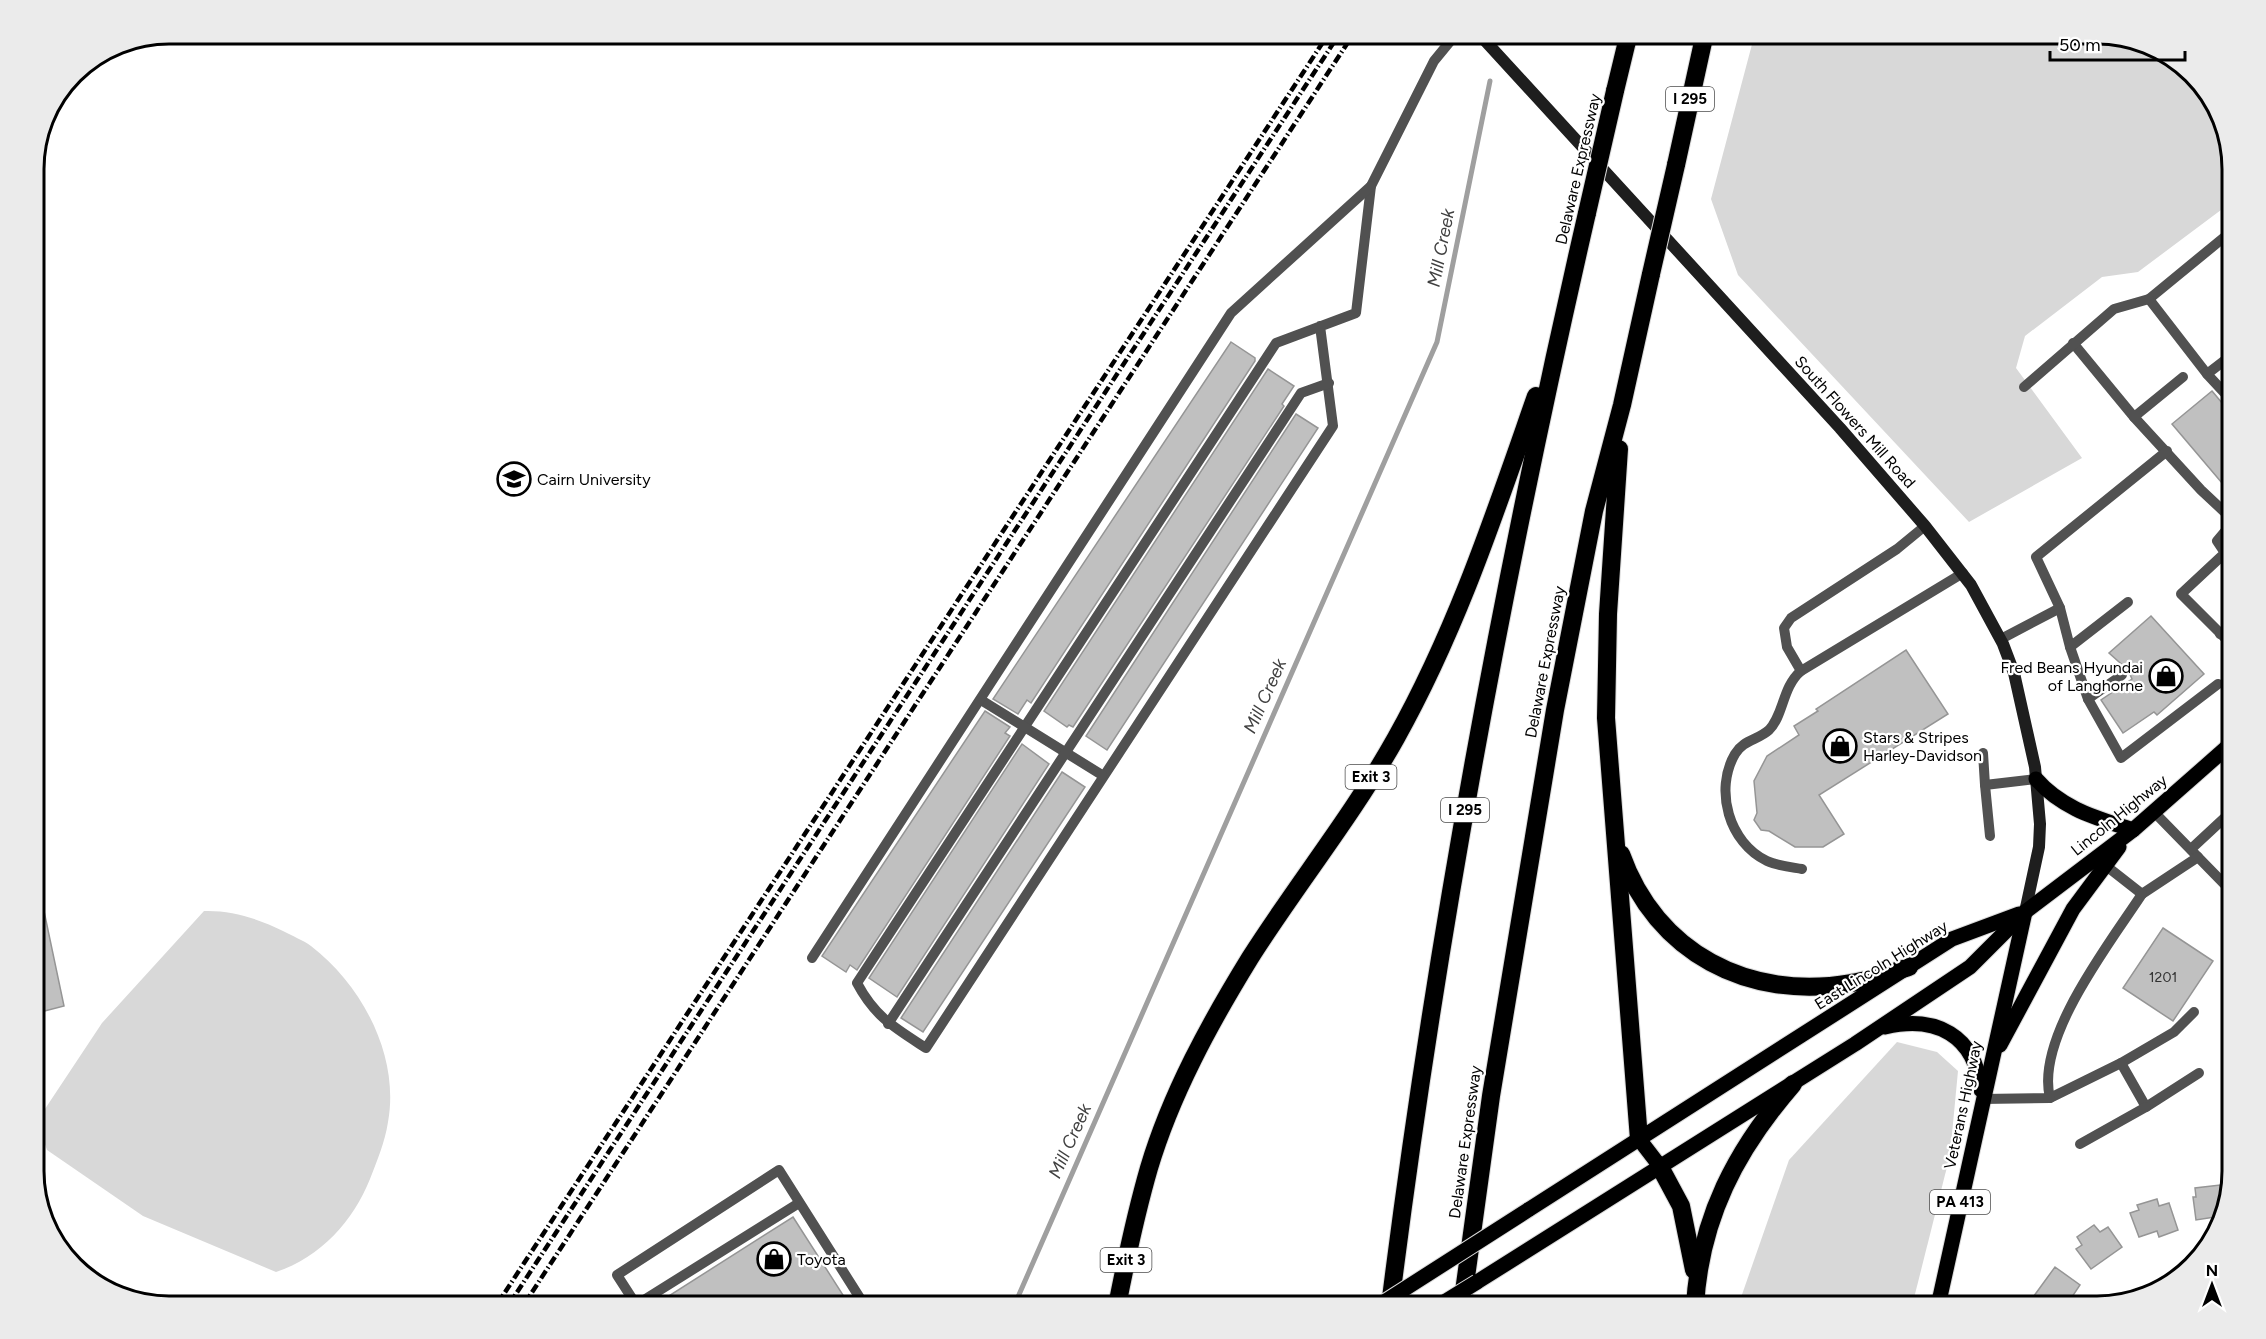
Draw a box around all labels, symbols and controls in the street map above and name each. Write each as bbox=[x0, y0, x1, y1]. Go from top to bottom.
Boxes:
scale bar bbox=[2050, 24, 2185, 62]
text: 50 m bbox=[2059, 34, 2101, 56]
road number: I 295 bbox=[1666, 87, 1714, 111]
street label: Delaware Expressway bbox=[1551, 91, 1605, 246]
water label: Mill Creek bbox=[1423, 206, 1460, 289]
street label: South Flowers Mill Road bbox=[1791, 352, 1919, 492]
school or university icon: Cairn University bbox=[496, 461, 532, 497]
place label: Cairn University bbox=[537, 470, 651, 489]
street label: Delaware Expressway bbox=[1521, 584, 1569, 740]
water label: Mill Creek bbox=[1239, 654, 1292, 737]
place label: Fred Beans Hyundai of Langhorne bbox=[2000, 658, 2143, 695]
shop icon: Fred Beans Hyundai of Langhorne bbox=[2148, 658, 2184, 694]
shop icon: Stars & Stripes Harley-Davidson bbox=[1822, 728, 1858, 764]
place label: Stars & Stripes Harley-Davidson bbox=[1863, 728, 1982, 765]
road number: Exit 3 bbox=[1346, 765, 1396, 789]
street label: Lincoln Highway bbox=[2067, 770, 2171, 860]
road number: I 295 bbox=[1441, 798, 1489, 822]
street label: East Lincoln Highway bbox=[1811, 916, 1951, 1014]
house number: 1201 bbox=[2149, 969, 2177, 986]
street label: Veterans Highway bbox=[1940, 1039, 1986, 1171]
street label: Delaware Expressway bbox=[1445, 1064, 1485, 1220]
water label: Mill Creek bbox=[1044, 1099, 1097, 1182]
road number: PA 413 bbox=[1930, 1190, 1990, 1214]
shop icon: Toyota bbox=[756, 1241, 792, 1277]
road number: Exit 3 bbox=[1100, 1248, 1152, 1272]
place label: Toyota bbox=[797, 1250, 846, 1269]
north arrow bbox=[2182, 1255, 2242, 1315]
text: N bbox=[2206, 1261, 2218, 1280]

